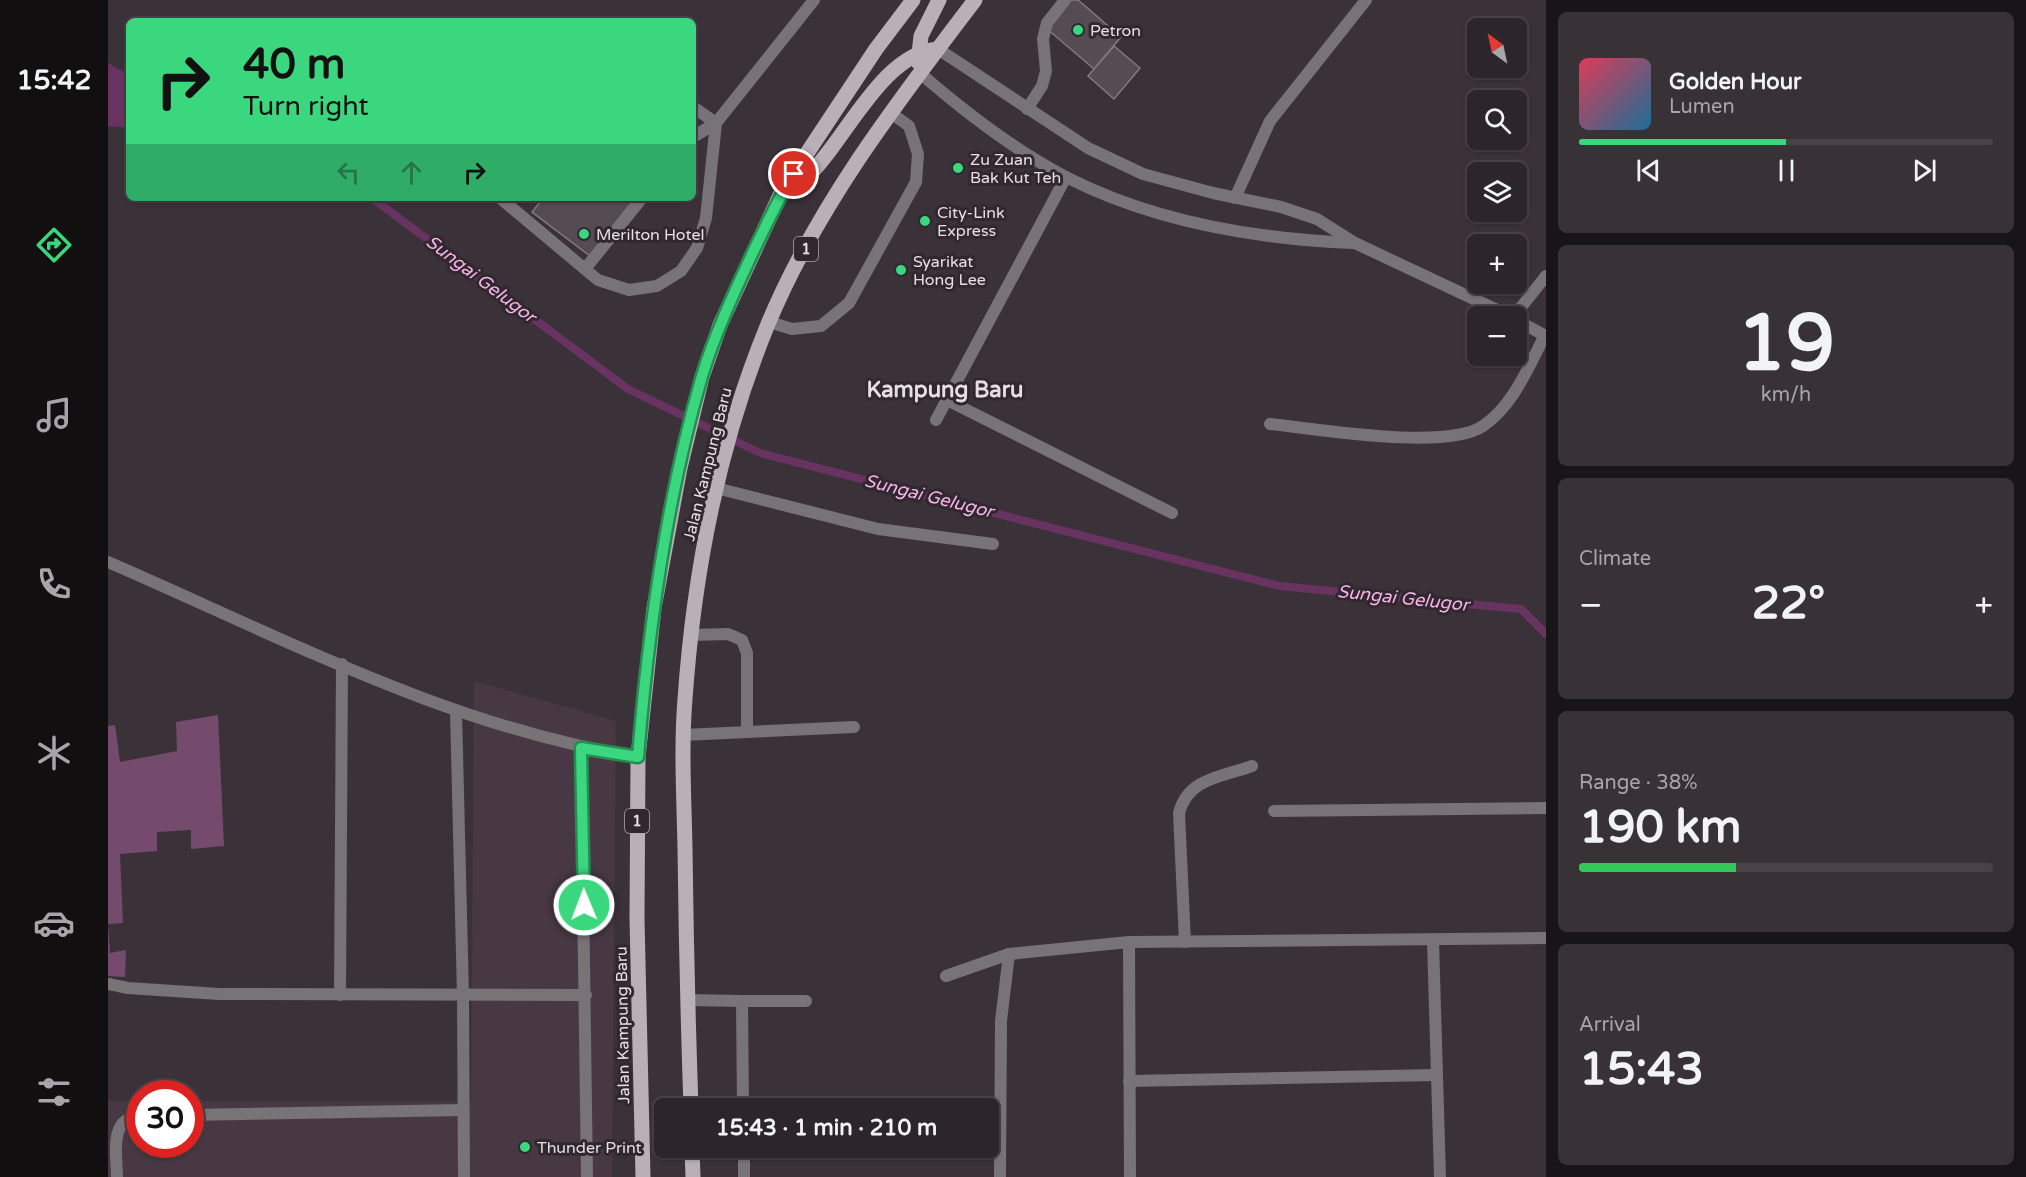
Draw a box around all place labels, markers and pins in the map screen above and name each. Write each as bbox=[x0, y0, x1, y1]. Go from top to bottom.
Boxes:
place label: Petron bbox=[1090, 21, 1141, 41]
marker: Petron bbox=[1071, 23, 1085, 37]
pin bbox=[768, 148, 819, 199]
place label: Zu Zuan Bak Kut Teh bbox=[970, 150, 1061, 188]
marker: Zu Zuan Bak Kut Teh bbox=[951, 161, 965, 175]
place label: City-Link Express bbox=[937, 203, 1005, 241]
marker: City-Link Express bbox=[918, 214, 932, 228]
place label: Merilton Hotel bbox=[596, 225, 705, 245]
marker: Merilton Hotel bbox=[577, 227, 591, 241]
place label: Syarikat Hong Lee bbox=[913, 252, 986, 290]
marker: Syarikat Hong Lee bbox=[894, 263, 908, 277]
place label: Thunder Print bbox=[537, 1138, 642, 1158]
marker: Thunder Print bbox=[518, 1140, 532, 1154]

